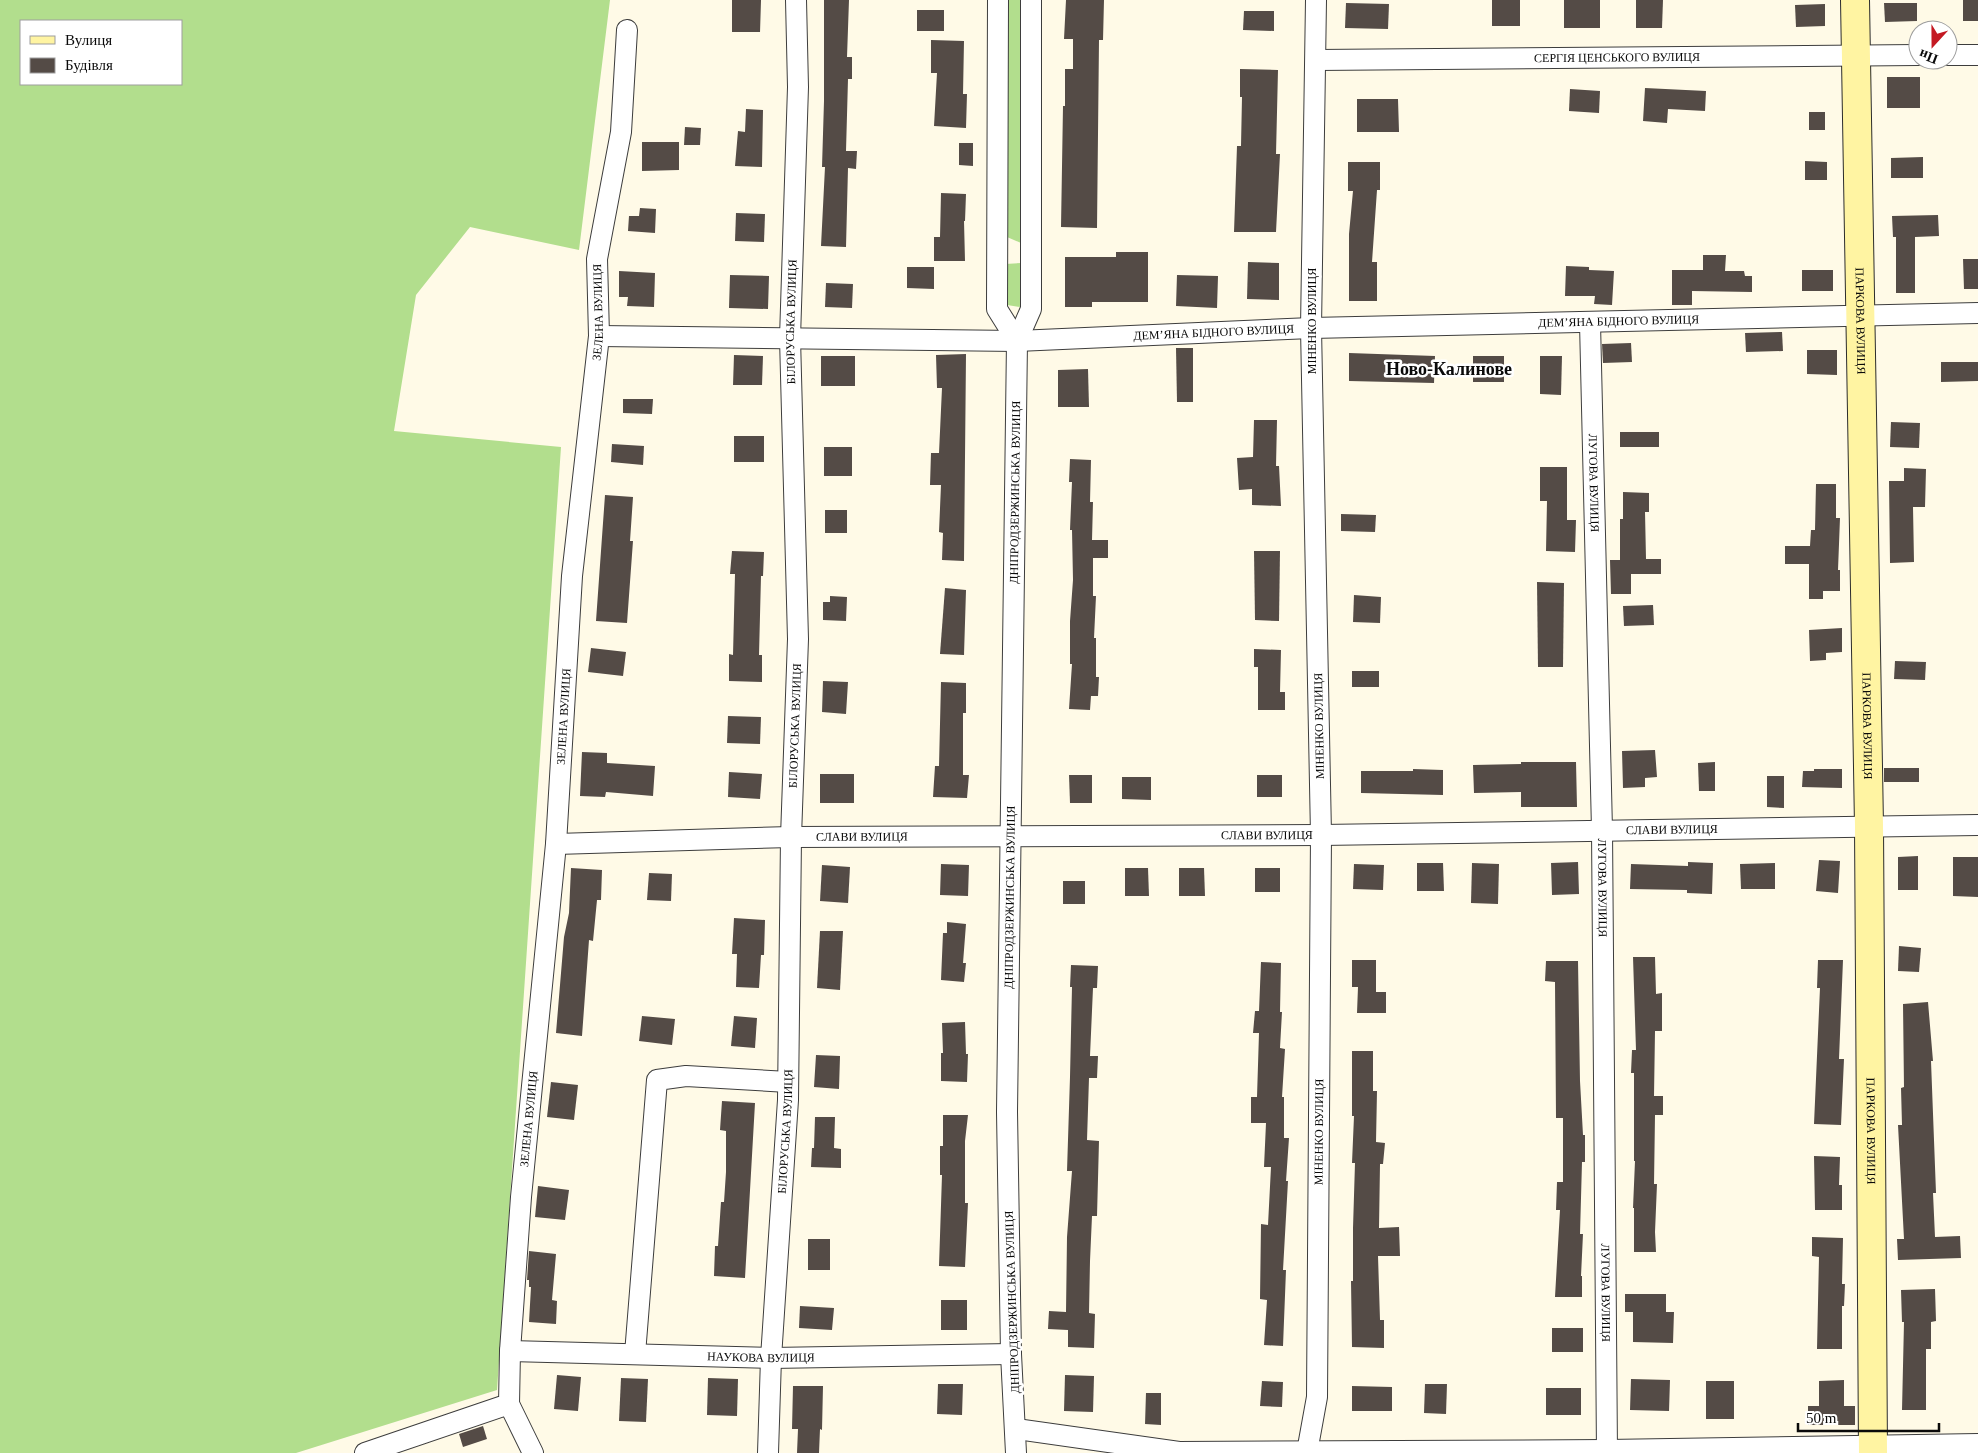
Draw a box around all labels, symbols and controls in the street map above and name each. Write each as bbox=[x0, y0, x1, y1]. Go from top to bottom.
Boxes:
legend bbox=[20, 20, 182, 85]
north arrow bbox=[1908, 20, 1958, 70]
text: Вулиця bbox=[65, 32, 112, 48]
text: Пн bbox=[1917, 46, 1940, 67]
street label: СЕРГІЯ ЦЕНСЬКОГО ВУЛИЦЯ bbox=[1534, 50, 1700, 65]
text: Будівля bbox=[65, 57, 113, 73]
street label: БІЛОРУСЬКА ВУЛИЦЯ bbox=[783, 259, 799, 384]
street label: ЗЕЛЕНА ВУЛИЦЯ bbox=[589, 264, 606, 361]
street label: ПАРКОВА ВУЛИЦЯ bbox=[1853, 267, 1868, 375]
street label: МІНЕНКО ВУЛИЦЯ bbox=[1305, 268, 1319, 374]
street label: ДЕМ’ЯНА БІДНОГО ВУЛИЦЯ bbox=[1538, 312, 1699, 330]
street label: ДЕМ’ЯНА БІДНОГО ВУЛИЦЯ bbox=[1133, 322, 1295, 343]
district label: Ново-Калинове bbox=[1386, 359, 1512, 379]
street label: ДНІПРОДЗЕРЖИНСЬКА ВУЛИЦЯ bbox=[1007, 401, 1023, 584]
street label: ЛУГОВА ВУЛИЦЯ bbox=[1586, 434, 1602, 532]
street label: БІЛОРУСЬКА ВУЛИЦЯ bbox=[786, 663, 804, 788]
street label: ЗЕЛЕНА ВУЛИЦЯ bbox=[554, 668, 573, 765]
street label: ПАРКОВА ВУЛИЦЯ bbox=[1859, 672, 1875, 780]
street label: МІНЕНКО ВУЛИЦЯ bbox=[1311, 673, 1327, 779]
street label: ДНІПРОДЗЕРЖИНСЬКА ВУЛИЦЯ bbox=[1002, 806, 1018, 989]
street label: СЛАВИ ВУЛИЦЯ bbox=[1626, 822, 1718, 837]
street label: СЛАВИ ВУЛИЦЯ bbox=[1221, 828, 1313, 842]
street label: СЛАВИ ВУЛИЦЯ bbox=[816, 830, 908, 844]
street label: ЛУГОВА ВУЛИЦЯ bbox=[1595, 839, 1610, 937]
street label: БІЛОРУСЬКА ВУЛИЦЯ bbox=[775, 1069, 795, 1194]
street label: ЗЕЛЕНА ВУЛИЦЯ bbox=[517, 1070, 540, 1168]
street label: ПАРКОВА ВУЛИЦЯ bbox=[1864, 1077, 1878, 1184]
street label: МІНЕНКО ВУЛИЦЯ bbox=[1312, 1079, 1326, 1185]
street label: ДНІПРОДЗЕРЖИНСЬКА ВУЛИЦЯ bbox=[1002, 1210, 1022, 1394]
street label: ЛУГОВА ВУЛИЦЯ bbox=[1598, 1244, 1613, 1342]
street label: НАУКОВА ВУЛИЦЯ bbox=[707, 1349, 815, 1365]
scale bar bbox=[1798, 1400, 1939, 1432]
text: 50 m bbox=[1806, 1410, 1837, 1426]

